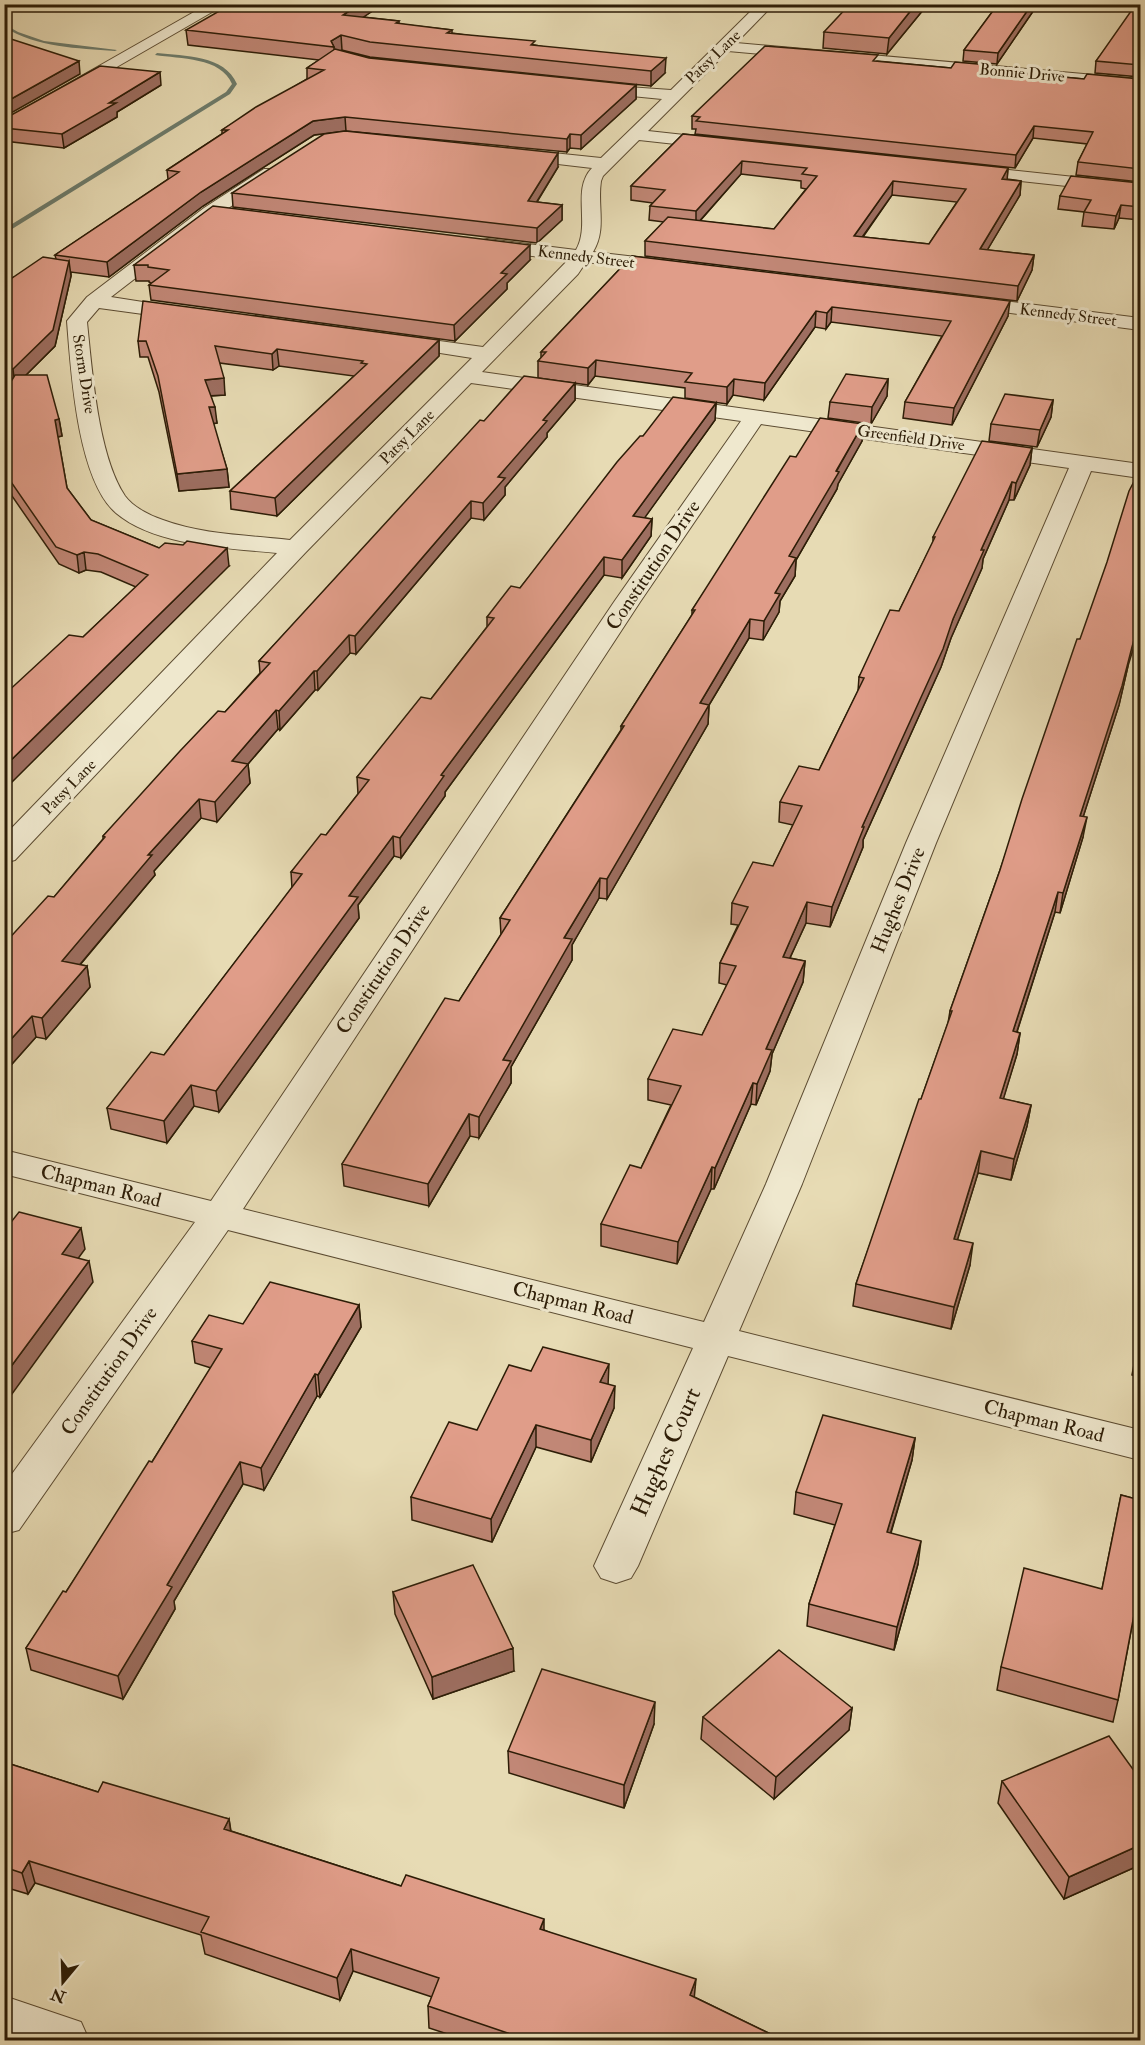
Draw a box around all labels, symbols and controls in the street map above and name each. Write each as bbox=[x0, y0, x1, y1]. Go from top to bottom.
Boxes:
street label: Patsy Lane bbox=[681, 25, 745, 88]
street label: Bonnie Drive bbox=[979, 59, 1066, 87]
street label: Kennedy Street bbox=[536, 241, 636, 273]
street label: Kennedy Street bbox=[1018, 299, 1118, 331]
street label: Storm Drive bbox=[68, 333, 100, 415]
street label: Patsy Lane bbox=[375, 405, 439, 469]
street label: Greenfield Drive bbox=[856, 421, 966, 455]
street label: Constitution Drive bbox=[600, 495, 706, 635]
street label: Patsy Lane bbox=[38, 755, 101, 819]
street label: Hughes Drive bbox=[865, 843, 931, 957]
street label: Constitution Drive bbox=[330, 899, 436, 1039]
street label: Chapman Road bbox=[38, 1159, 164, 1214]
street label: Chapman Road bbox=[510, 1276, 636, 1331]
street label: Constitution Drive bbox=[55, 1302, 163, 1440]
street label: Hughes Court bbox=[624, 1383, 708, 1521]
street label: Chapman Road bbox=[981, 1394, 1107, 1449]
north arrow bbox=[33, 1952, 93, 2012]
text: N bbox=[48, 1983, 69, 2007]

